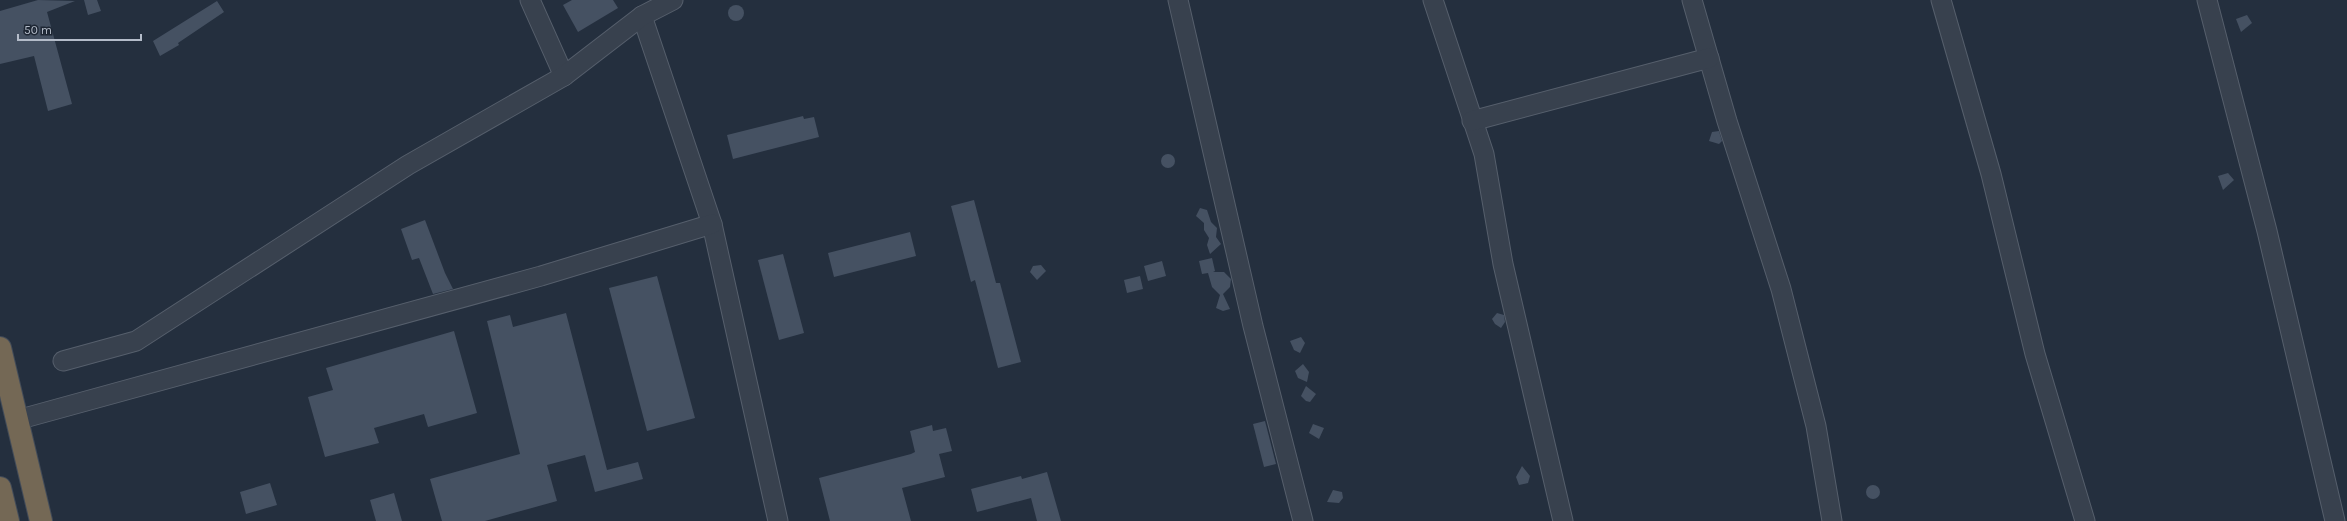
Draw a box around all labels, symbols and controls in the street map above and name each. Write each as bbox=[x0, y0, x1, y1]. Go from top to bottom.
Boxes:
scale bar bbox=[18, 16, 141, 42]
text: 50 m bbox=[24, 23, 52, 37]

